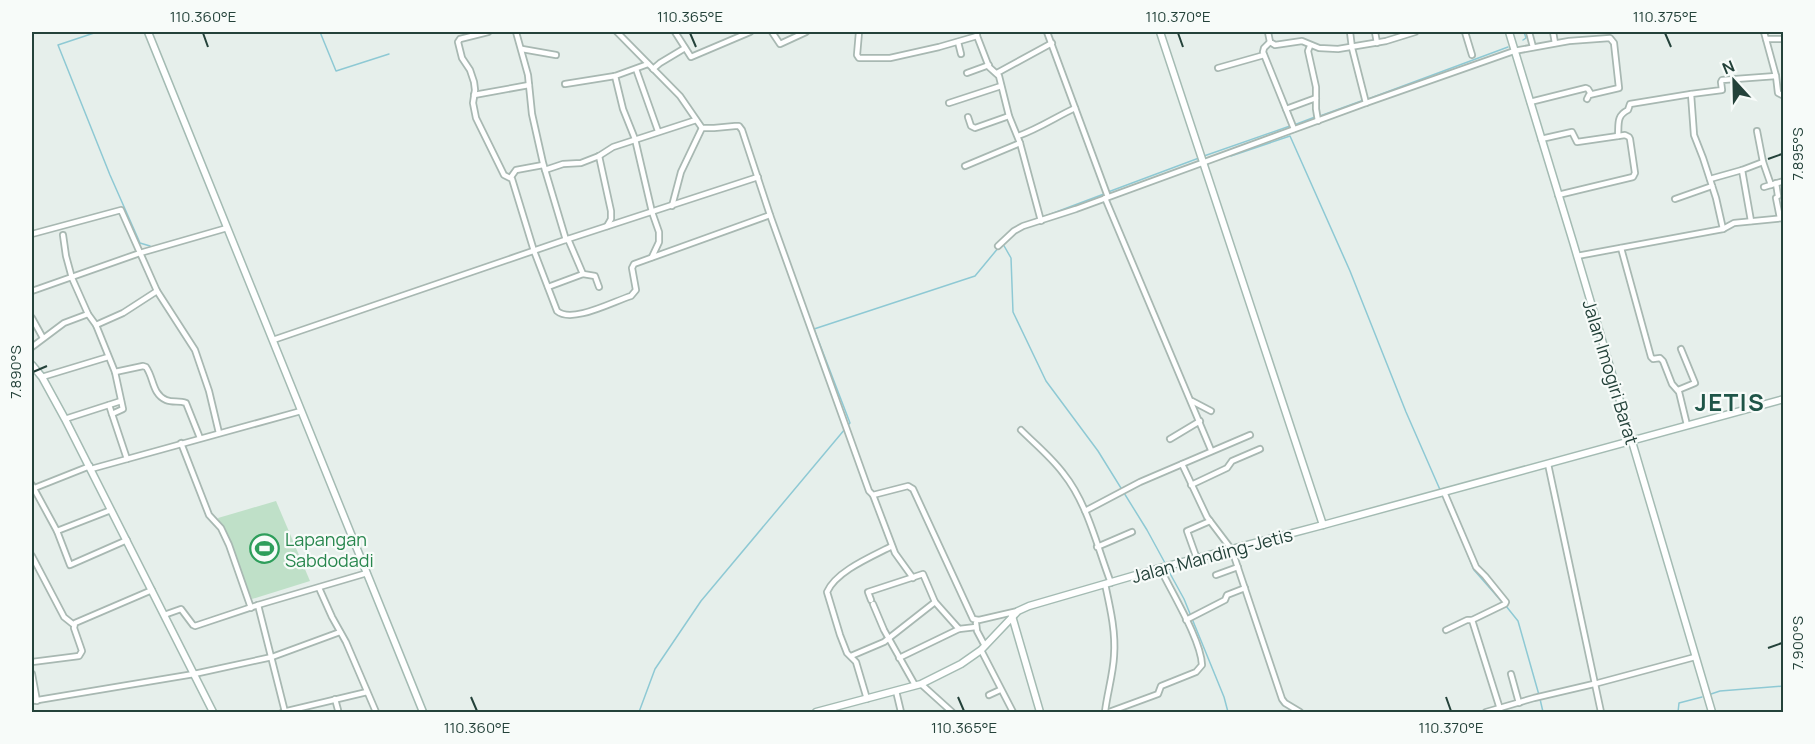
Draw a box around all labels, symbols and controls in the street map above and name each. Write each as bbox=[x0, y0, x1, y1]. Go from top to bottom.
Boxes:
text: 110.360°E bbox=[170, 6, 236, 27]
text: 110.365°E bbox=[657, 6, 723, 27]
text: 110.370°E bbox=[1146, 6, 1210, 27]
text: 110.375°E bbox=[1633, 6, 1697, 27]
north arrow bbox=[1704, 51, 1764, 111]
text: N bbox=[1719, 55, 1738, 79]
text: 7.895°S bbox=[1787, 127, 1808, 181]
street label: Jalan Imogiri Barat bbox=[1578, 297, 1644, 447]
text: 7.890°S bbox=[5, 345, 26, 399]
district label: JETIS bbox=[1695, 385, 1765, 418]
street label: Jalan Manding-Jetis bbox=[1129, 522, 1295, 588]
place label: Lapangan Sabdodadi bbox=[285, 527, 374, 572]
sports icon: Lapangan Sabdodadi bbox=[248, 533, 280, 565]
text: 7.900°S bbox=[1787, 616, 1808, 670]
text: 110.360°E bbox=[444, 717, 510, 738]
text: 110.365°E bbox=[931, 717, 997, 738]
text: 110.370°E bbox=[1419, 717, 1483, 738]

